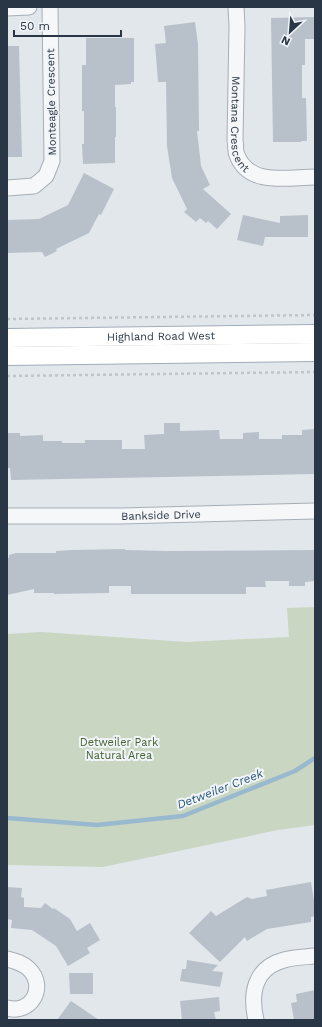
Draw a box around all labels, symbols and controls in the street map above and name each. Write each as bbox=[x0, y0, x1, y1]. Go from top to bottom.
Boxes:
scale bar bbox=[14, 12, 121, 38]
north arrow bbox=[270, 12, 310, 52]
text: 50 m bbox=[20, 19, 50, 33]
text: N bbox=[279, 33, 292, 48]
street label: Monteagle Crescent bbox=[44, 48, 59, 156]
street label: Montana Crescent bbox=[228, 76, 252, 176]
street label: Highland Road West bbox=[107, 329, 216, 344]
street label: Bankside Drive bbox=[121, 508, 201, 523]
park label: Detweiler Park Natural Area bbox=[80, 736, 158, 762]
water label: Detweiler Creek bbox=[175, 766, 265, 812]

